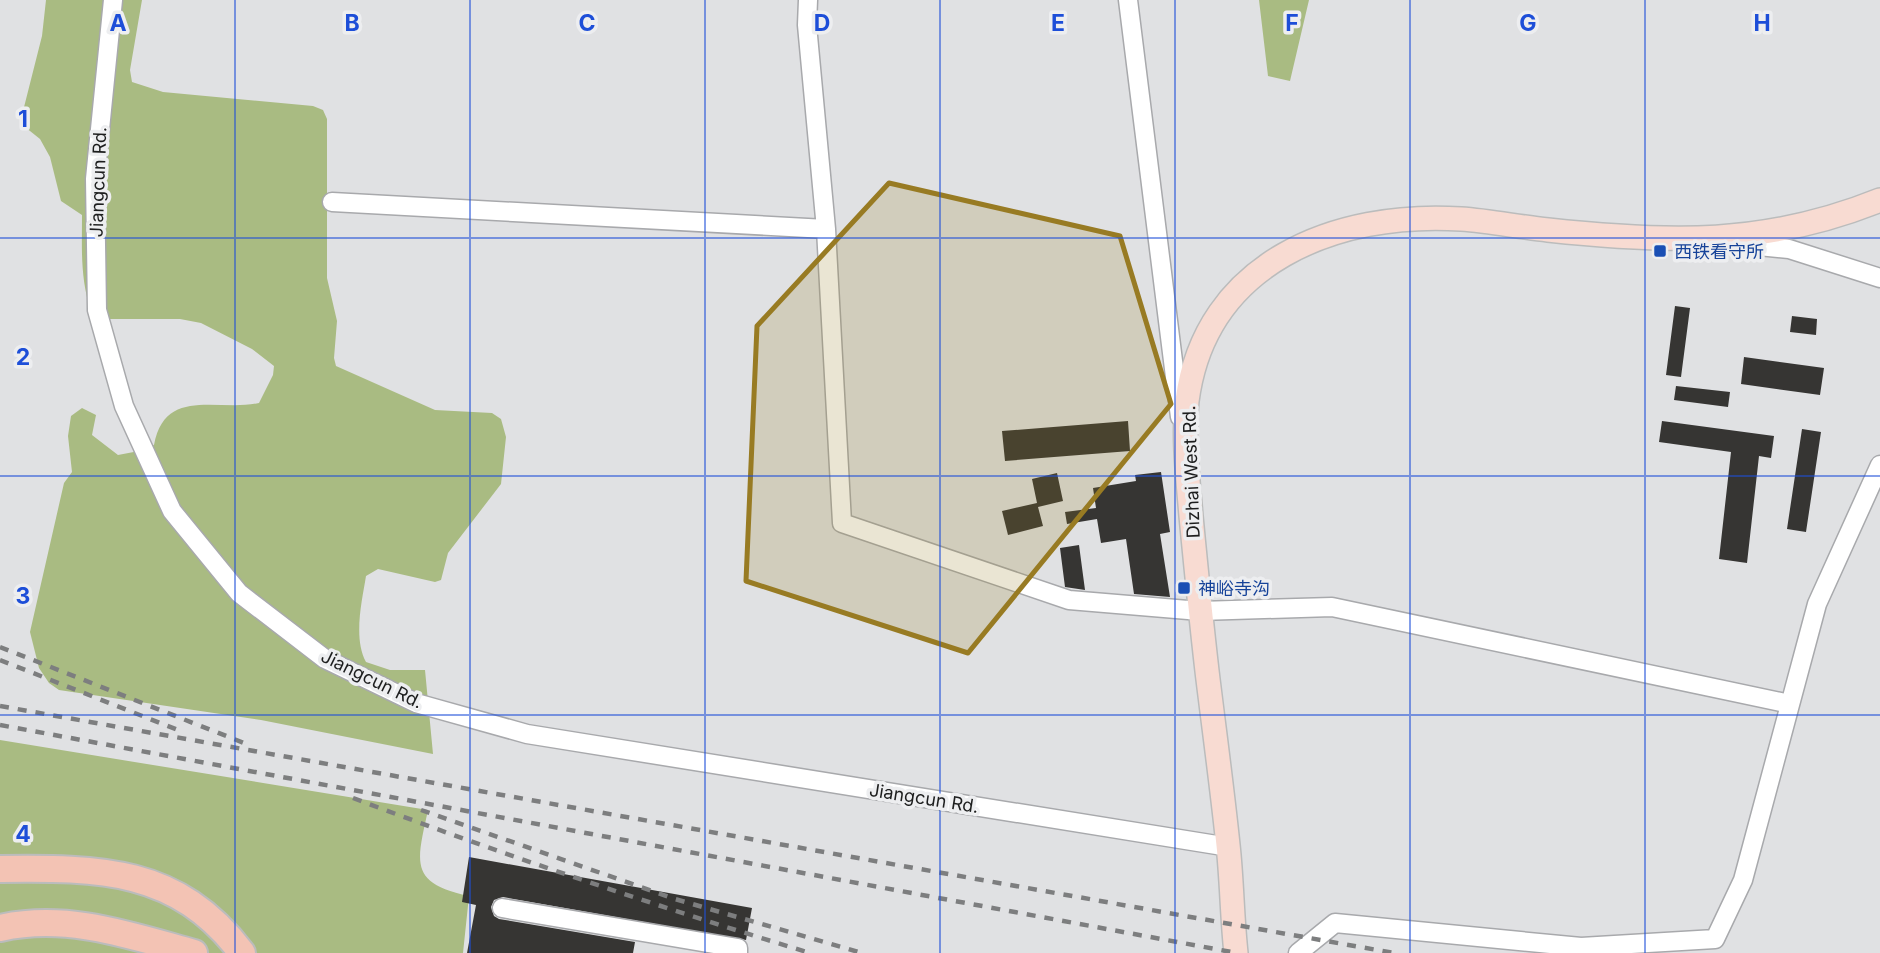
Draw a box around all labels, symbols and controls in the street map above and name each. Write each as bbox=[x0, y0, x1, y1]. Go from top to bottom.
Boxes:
text: A bbox=[109, 9, 127, 37]
text: B bbox=[344, 9, 360, 37]
text: C bbox=[578, 9, 596, 37]
text: D bbox=[814, 9, 830, 37]
text: E bbox=[1051, 9, 1065, 37]
text: F bbox=[1285, 9, 1299, 37]
text: G bbox=[1519, 9, 1537, 37]
text: H bbox=[1753, 9, 1771, 37]
text: 1 bbox=[18, 105, 28, 133]
street label: Jiangcun Rd. bbox=[86, 126, 110, 238]
place label: 西铁看守所 bbox=[1674, 241, 1764, 262]
marker: 西铁看守所 bbox=[1652, 243, 1668, 259]
text: 2 bbox=[16, 343, 30, 371]
street label: Dizhai West Rd. bbox=[1178, 405, 1204, 539]
place label: 神峪寺沟 bbox=[1198, 578, 1270, 599]
marker: 神峪寺沟 bbox=[1176, 580, 1192, 596]
text: 3 bbox=[16, 582, 30, 610]
street label: Jiangcun Rd. bbox=[318, 645, 426, 713]
street label: Jiangcun Rd. bbox=[868, 779, 980, 817]
text: 4 bbox=[15, 820, 31, 848]

